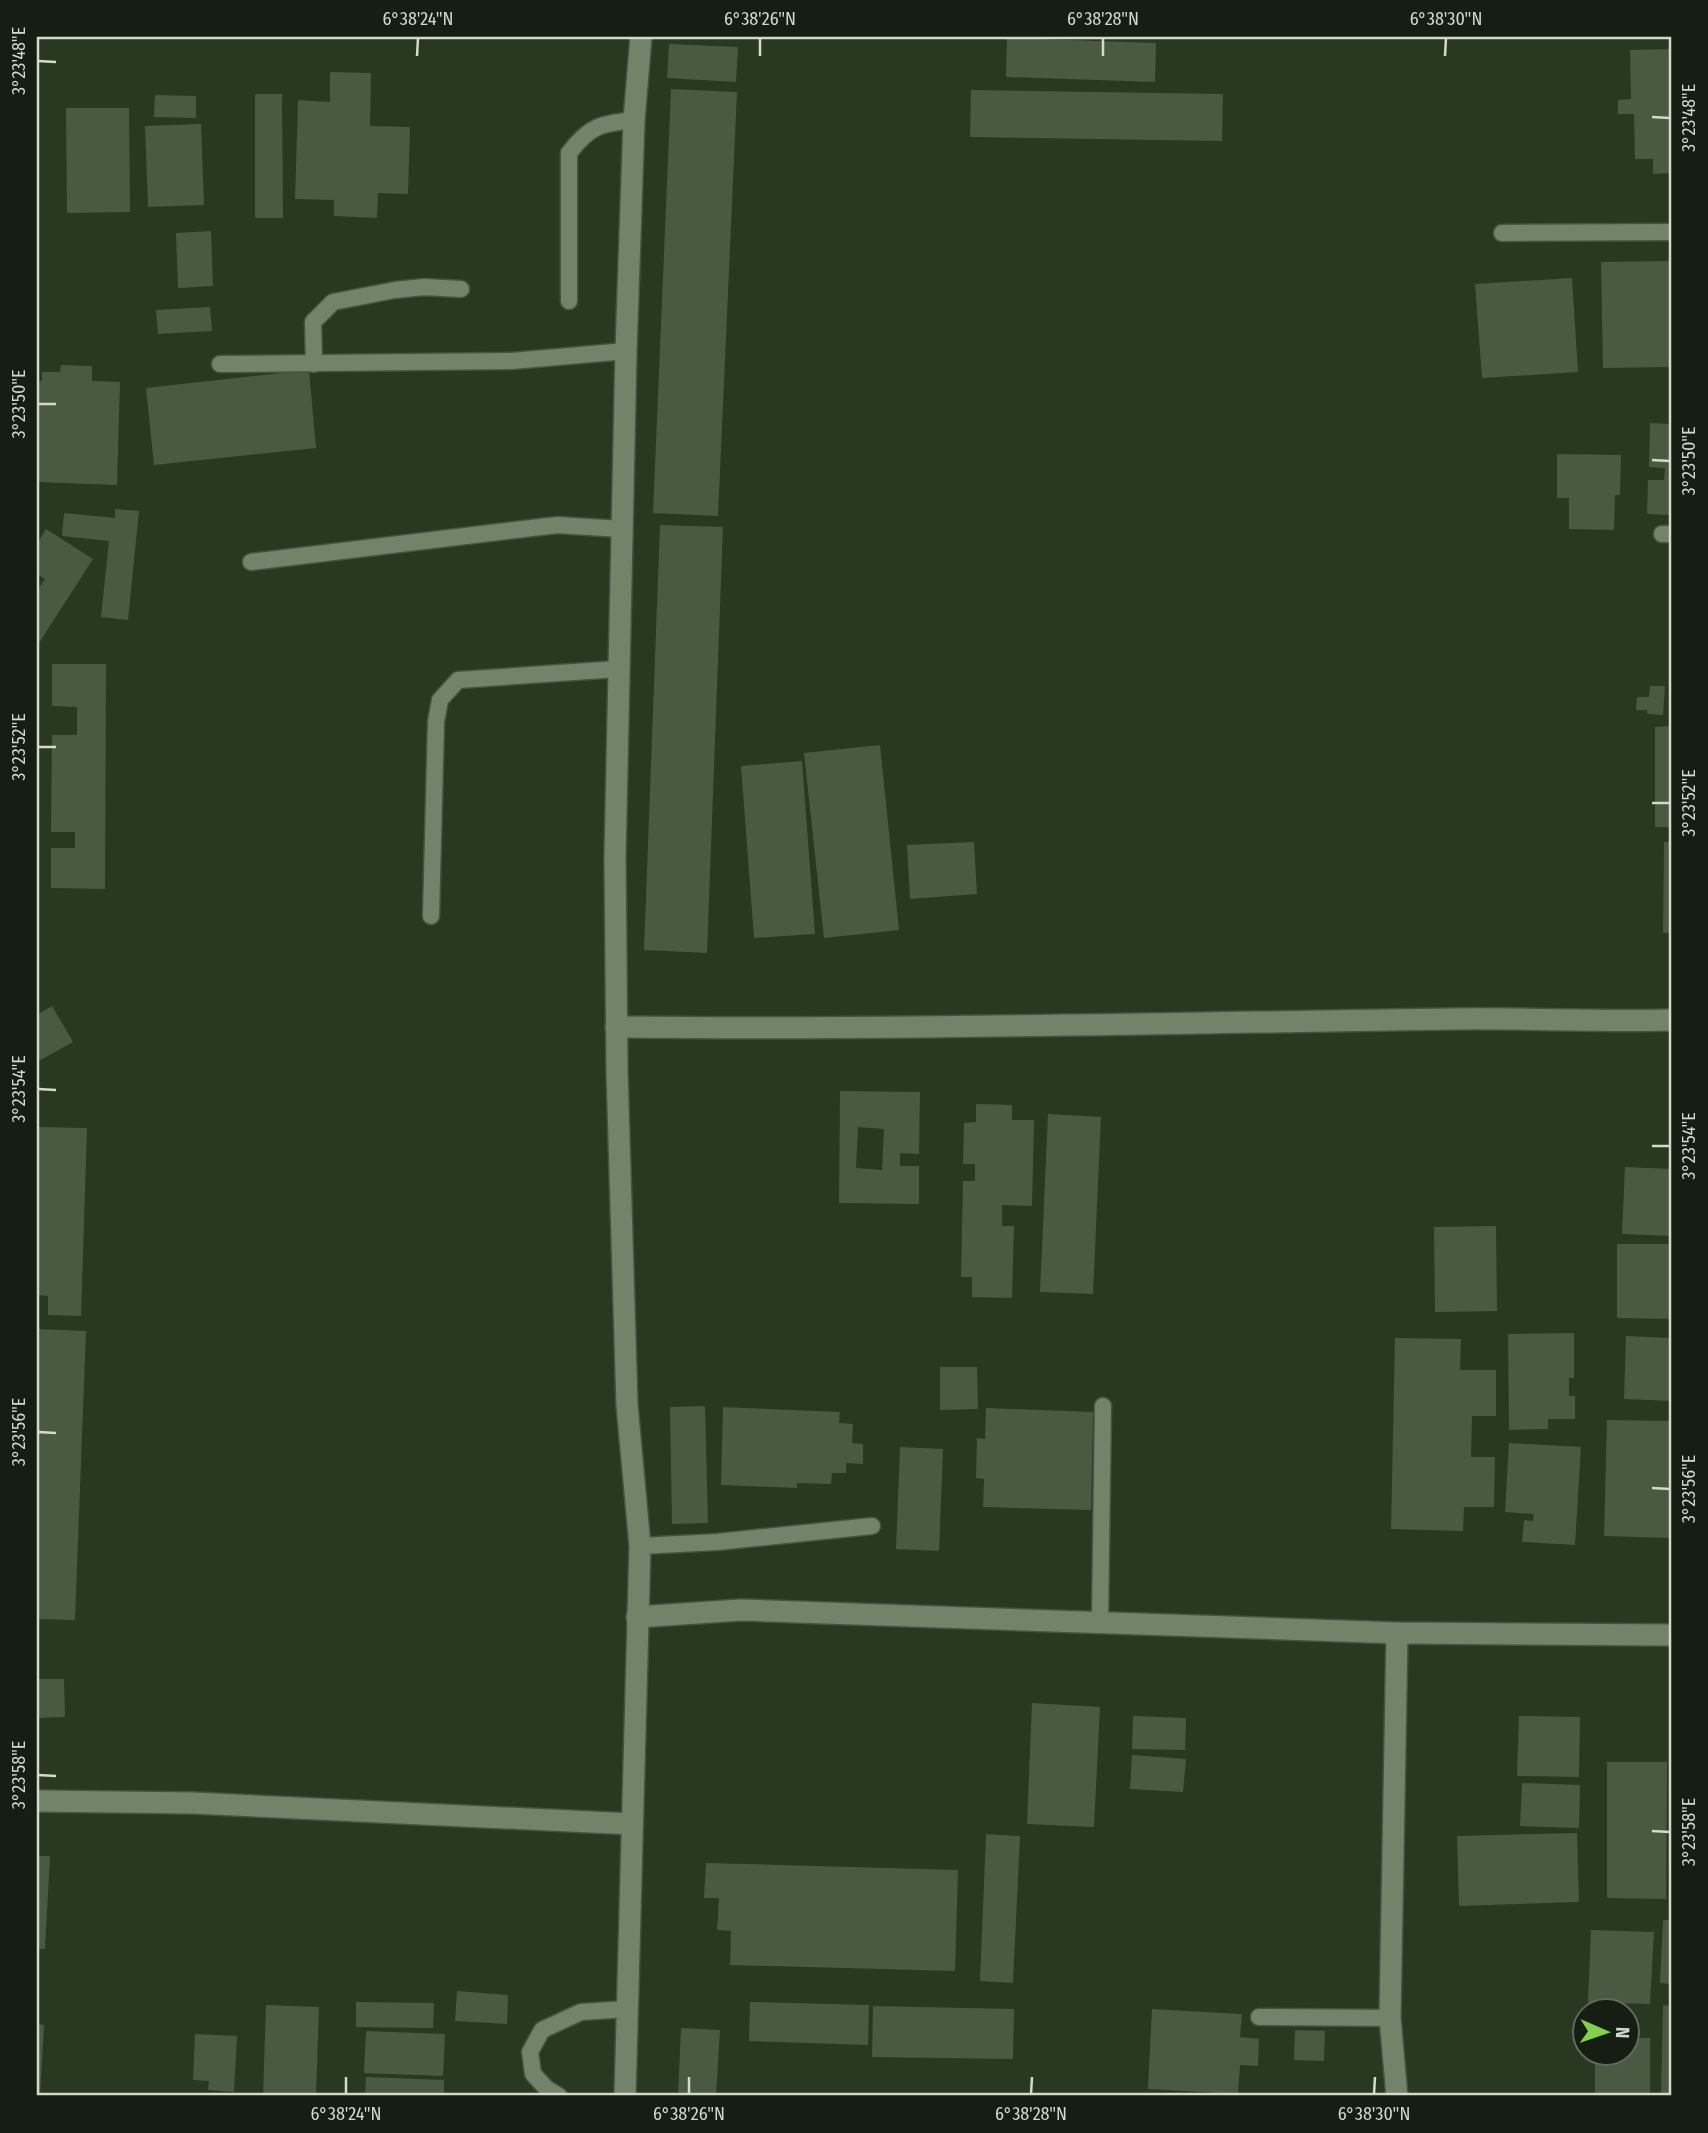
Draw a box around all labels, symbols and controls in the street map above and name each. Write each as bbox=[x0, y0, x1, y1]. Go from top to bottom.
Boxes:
text: 6°38'24"N bbox=[383, 8, 453, 30]
text: 6°38'26"N bbox=[724, 8, 796, 30]
text: 6°38'28"N bbox=[1067, 8, 1139, 30]
text: 6°38'30"N bbox=[1410, 8, 1482, 30]
text: 3°23'48"E bbox=[8, 27, 30, 95]
text: 3°23'48"E bbox=[1678, 84, 1700, 152]
text: 3°23'50"E bbox=[8, 370, 30, 438]
text: 3°23'50"E bbox=[1678, 427, 1700, 495]
text: 3°23'52"E bbox=[8, 713, 30, 781]
text: 3°23'52"E bbox=[1678, 769, 1700, 837]
text: 3°23'54"E bbox=[8, 1055, 30, 1123]
text: 3°23'54"E bbox=[1678, 1112, 1700, 1180]
text: 3°23'56"E bbox=[8, 1398, 30, 1466]
text: 3°23'56"E bbox=[1678, 1455, 1700, 1523]
text: 3°23'58"E bbox=[8, 1741, 30, 1809]
text: 3°23'58"E bbox=[1678, 1798, 1700, 1866]
north arrow bbox=[1572, 1996, 1642, 2066]
text: N bbox=[1611, 2026, 1634, 2039]
text: 6°38'24"N bbox=[311, 2103, 381, 2125]
text: 6°38'26"N bbox=[653, 2103, 725, 2125]
text: 6°38'28"N bbox=[995, 2103, 1067, 2125]
text: 6°38'30"N bbox=[1338, 2103, 1410, 2125]

